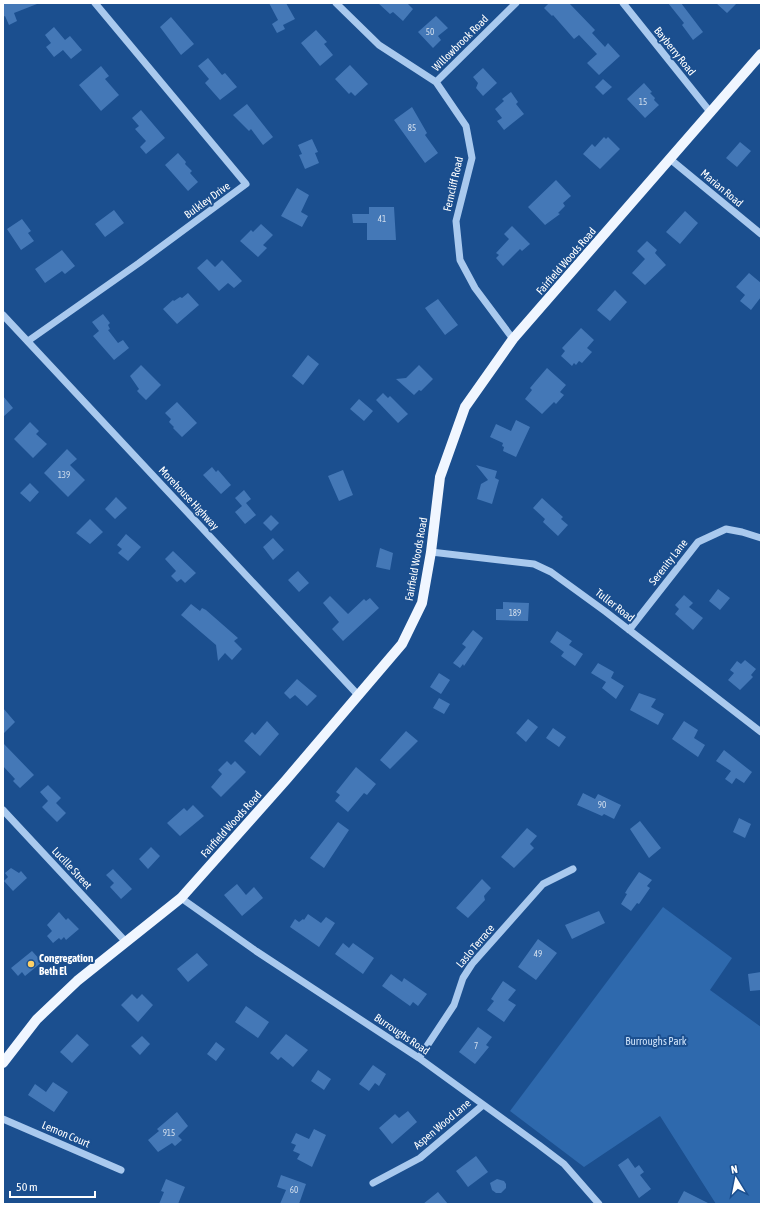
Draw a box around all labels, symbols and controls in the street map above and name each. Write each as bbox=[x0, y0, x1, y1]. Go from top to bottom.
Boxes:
street label: Willowbrook Road bbox=[430, 13, 490, 73]
street label: Bayberry Road bbox=[652, 24, 698, 78]
house number: 50 bbox=[426, 27, 434, 37]
house number: 15 bbox=[639, 97, 647, 107]
house number: 85 bbox=[408, 123, 416, 133]
street label: Ferncliff Road bbox=[441, 155, 465, 213]
street label: Marian Road bbox=[699, 167, 745, 209]
street label: Bulkley Drive bbox=[182, 179, 232, 221]
house number: 41 bbox=[378, 214, 386, 224]
street label: Fairfield Woods Road bbox=[534, 225, 598, 297]
street label: Morehouse Highway bbox=[157, 464, 222, 532]
house number: 139 bbox=[58, 470, 70, 480]
street label: Fairfield Woods Road bbox=[403, 516, 429, 602]
street label: Serenity Lane bbox=[646, 537, 690, 587]
street label: Tuller Road bbox=[593, 586, 637, 624]
house number: 189 bbox=[509, 608, 521, 618]
street label: Fairfield Woods Road bbox=[198, 789, 264, 859]
house number: 90 bbox=[598, 800, 606, 810]
street label: Lucille Street bbox=[50, 845, 94, 891]
street label: Laslo Terrace bbox=[454, 922, 496, 970]
house number: 49 bbox=[534, 949, 542, 959]
place label: Congregation Beth El bbox=[39, 952, 93, 977]
marker: Congregation Beth El bbox=[26, 959, 36, 969]
street label: Burroughs Road bbox=[372, 1011, 432, 1057]
park label: Burroughs Park bbox=[625, 1035, 687, 1047]
house number: 7 bbox=[474, 1041, 478, 1051]
street label: Aspen Wood Lane bbox=[411, 1097, 473, 1151]
street label: Lemon Court bbox=[40, 1119, 92, 1149]
house number: 915 bbox=[163, 1128, 175, 1138]
north arrow bbox=[716, 1159, 756, 1199]
text: N bbox=[730, 1163, 739, 1176]
scale bar bbox=[10, 1173, 95, 1199]
text: 50 m bbox=[16, 1180, 38, 1194]
house number: 60 bbox=[290, 1185, 298, 1195]

